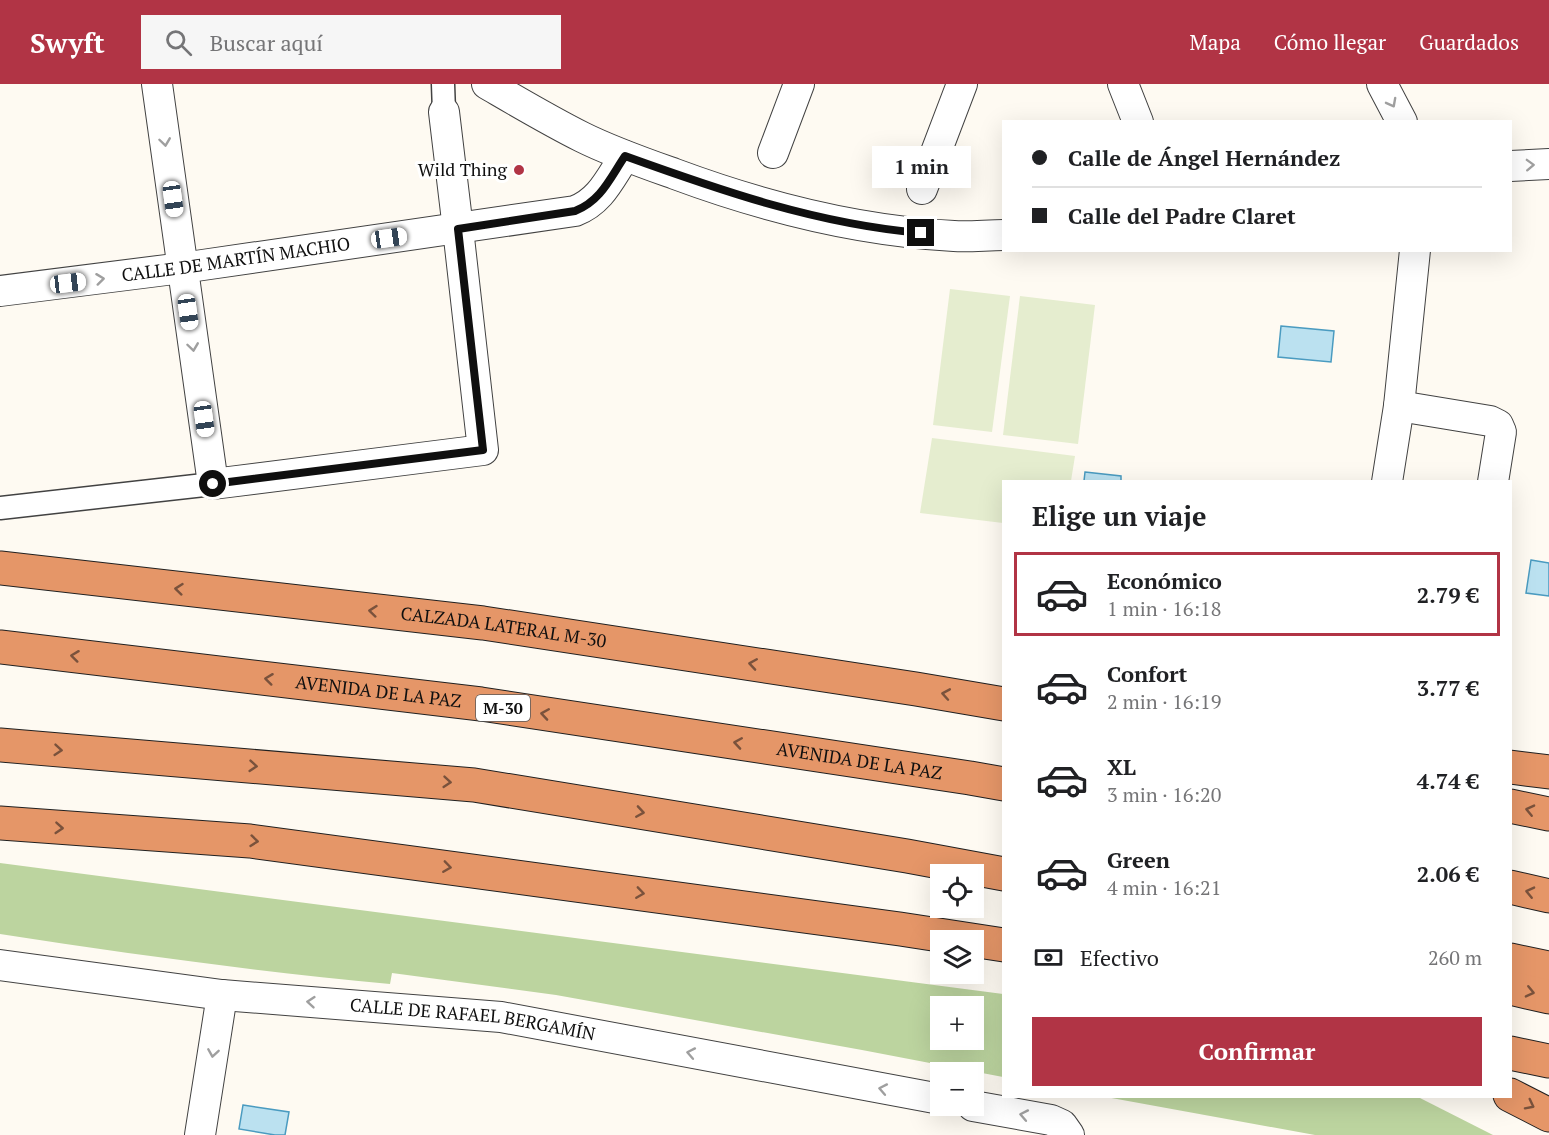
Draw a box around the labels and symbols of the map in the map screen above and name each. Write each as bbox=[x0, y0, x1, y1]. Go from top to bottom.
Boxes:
one-way arrow bbox=[1385, 96, 1396, 107]
one-way arrow bbox=[158, 137, 171, 147]
callout: 1 min bbox=[872, 146, 970, 188]
place label: Wild Thing bbox=[418, 157, 508, 181]
one-way arrow bbox=[1525, 159, 1534, 171]
marker: Wild Thing bbox=[512, 163, 526, 177]
car bbox=[162, 180, 184, 218]
route end bbox=[907, 219, 934, 246]
car bbox=[370, 227, 408, 249]
street label: CALLE DE MARTÍN MACHIO bbox=[120, 231, 352, 287]
car bbox=[49, 272, 87, 294]
one-way arrow bbox=[95, 273, 104, 285]
car bbox=[177, 293, 199, 331]
one-way arrow bbox=[187, 342, 199, 352]
car bbox=[193, 400, 215, 438]
route start bbox=[199, 470, 226, 497]
one-way arrow bbox=[175, 583, 184, 595]
street label: CALZADA LATERAL M-30 bbox=[400, 601, 608, 653]
one-way arrow bbox=[368, 605, 378, 617]
one-way arrow bbox=[70, 650, 80, 663]
one-way arrow bbox=[749, 658, 759, 671]
street label: AVENIDA DE LA PAZ bbox=[294, 669, 463, 713]
one-way arrow bbox=[264, 673, 273, 686]
one-way arrow bbox=[941, 688, 951, 701]
road number: M-30 bbox=[476, 695, 530, 721]
one-way arrow bbox=[541, 709, 550, 721]
street label: AVENIDA DE LA PAZ bbox=[775, 736, 944, 785]
one-way arrow bbox=[734, 737, 744, 750]
one-way arrow bbox=[54, 743, 63, 756]
one-way arrow bbox=[248, 759, 257, 772]
one-way arrow bbox=[442, 775, 452, 788]
one-way arrow bbox=[1525, 804, 1535, 817]
one-way arrow bbox=[635, 805, 644, 817]
one-way arrow bbox=[55, 821, 64, 834]
one-way arrow bbox=[249, 835, 258, 847]
one-way arrow bbox=[442, 860, 452, 873]
one-way arrow bbox=[636, 886, 645, 898]
one-way arrow bbox=[1525, 886, 1535, 899]
one-way arrow bbox=[1525, 985, 1535, 998]
street label: CALLE DE RAFAEL BERGAMÍN bbox=[349, 992, 598, 1045]
one-way arrow bbox=[307, 996, 316, 1009]
one-way arrow bbox=[687, 1047, 697, 1060]
one-way arrow bbox=[208, 1048, 220, 1057]
one-way arrow bbox=[878, 1083, 888, 1096]
one-way arrow bbox=[1523, 1098, 1534, 1109]
one-way arrow bbox=[1019, 1109, 1029, 1122]

